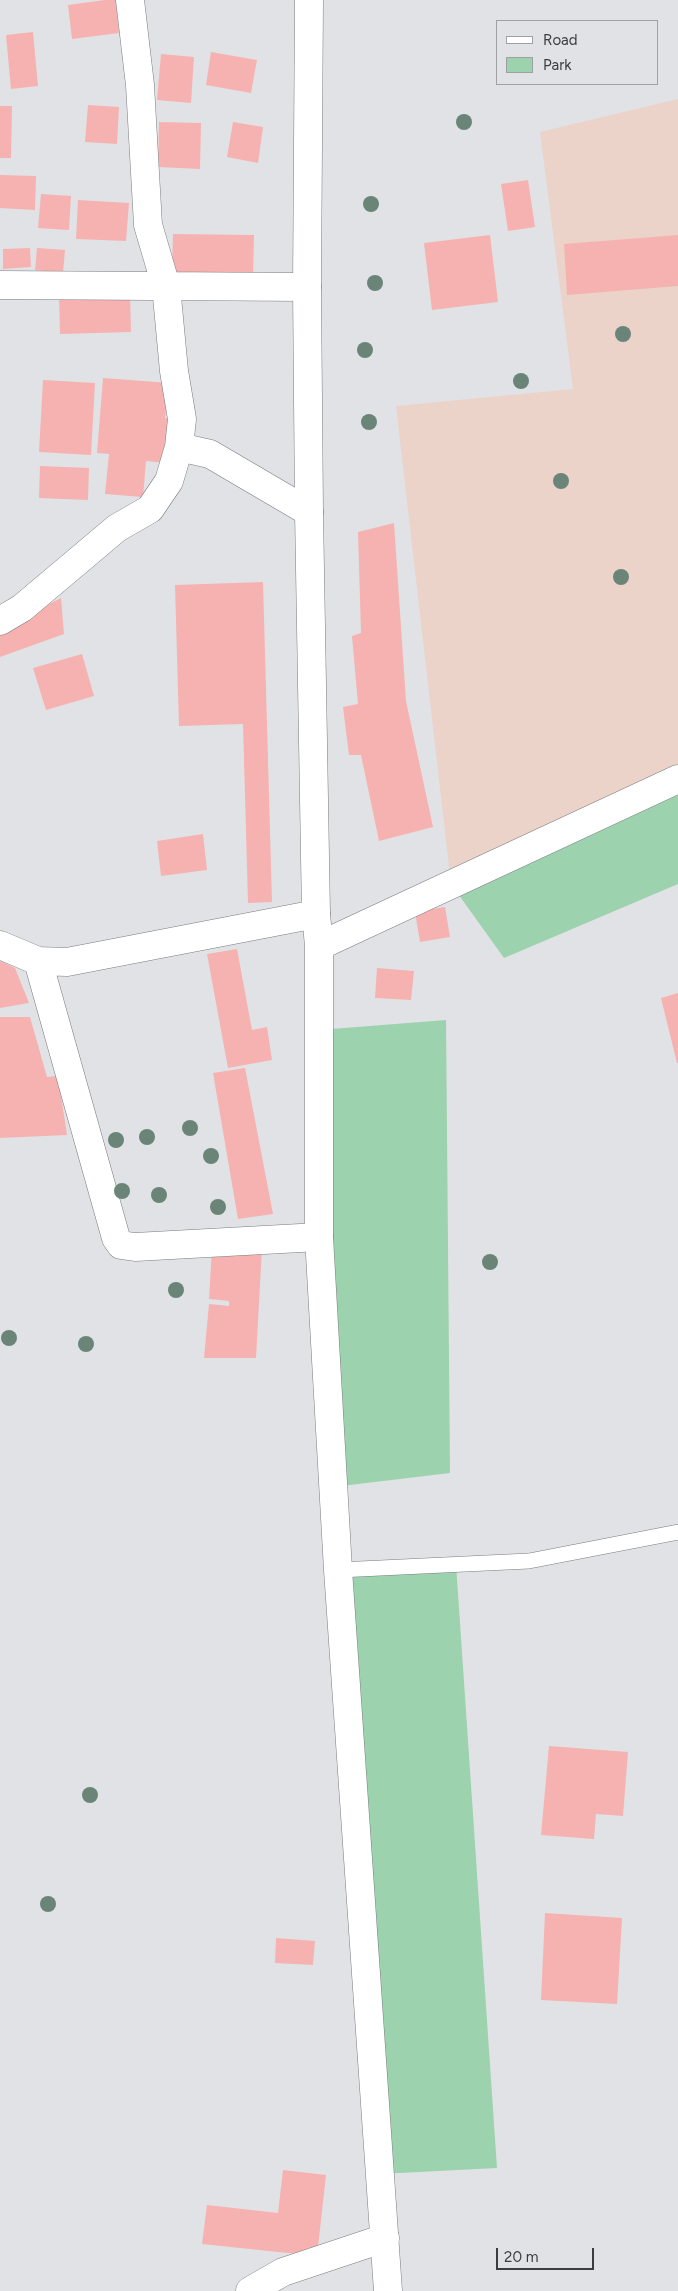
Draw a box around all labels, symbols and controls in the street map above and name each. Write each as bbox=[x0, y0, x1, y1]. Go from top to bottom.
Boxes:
legend bbox=[496, 20, 658, 85]
text: Road bbox=[543, 31, 578, 49]
text: Park bbox=[543, 56, 572, 74]
scale bar bbox=[498, 2238, 596, 2270]
text: 20 m bbox=[504, 2248, 538, 2266]

